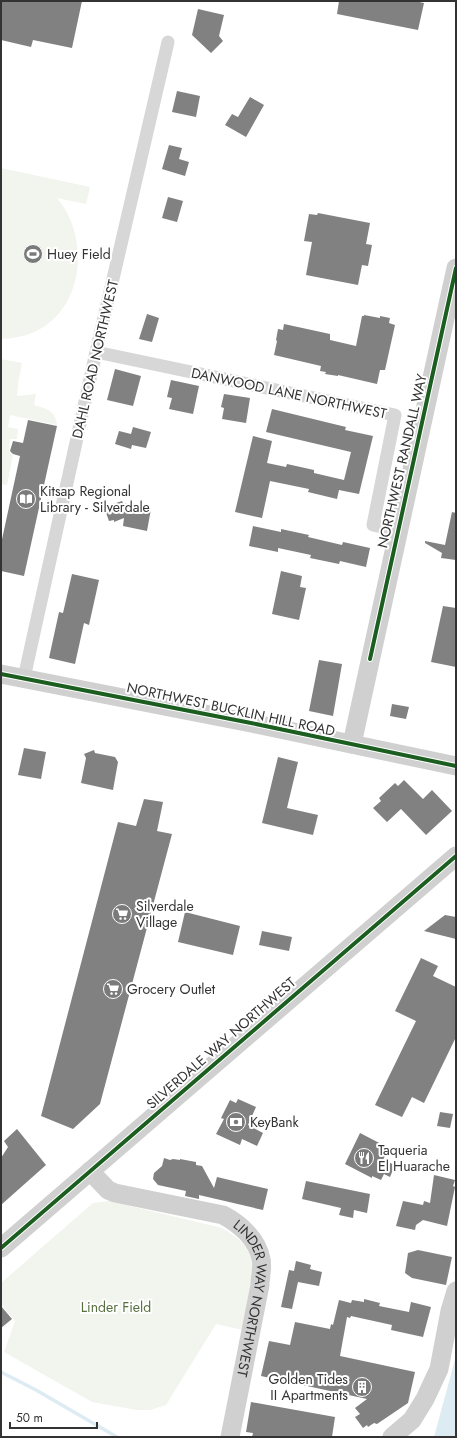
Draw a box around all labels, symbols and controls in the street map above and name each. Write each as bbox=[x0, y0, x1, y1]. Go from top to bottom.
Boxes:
sports icon: Huey Field bbox=[22, 243, 44, 265]
place label: Huey Field bbox=[47, 244, 111, 264]
street label: DAHL ROAD NORTHWEST bbox=[67, 277, 123, 440]
street label: DANWOOD LANE NORTHWEST bbox=[189, 362, 389, 424]
street label: NORTHWEST RANDALL WAY bbox=[372, 372, 432, 550]
place label: Kitsap Regional Library - Silverdale bbox=[40, 481, 150, 517]
library icon: Kitsap Regional Library - Silverdale bbox=[15, 488, 37, 510]
street label: NORTHWEST BUCKLIN HILL ROAD bbox=[125, 677, 337, 741]
place label: Silverdale Village bbox=[136, 896, 194, 932]
supermarket icon: Silverdale Village bbox=[111, 903, 133, 925]
street label: SILVERDALE WAY NORTHWEST bbox=[142, 972, 300, 1114]
supermarket icon: Grocery Outlet bbox=[102, 978, 124, 1000]
place label: Grocery Outlet bbox=[127, 979, 216, 999]
bank icon: KeyBank bbox=[225, 1111, 247, 1133]
place label: KeyBank bbox=[250, 1112, 300, 1132]
place label: Taqueria El Huarache bbox=[378, 1140, 450, 1176]
restaurant icon: Taqueria El Huarache bbox=[353, 1147, 375, 1169]
street label: LINDER WAY NORTHWEST bbox=[229, 1215, 272, 1379]
park label: Linder Field bbox=[81, 1297, 151, 1317]
place label: Golden Tides II Apartments bbox=[269, 1369, 348, 1405]
building icon: Golden Tides II Apartments bbox=[351, 1376, 373, 1398]
scale bar bbox=[10, 1404, 97, 1430]
text: 50 m bbox=[16, 1409, 43, 1427]

